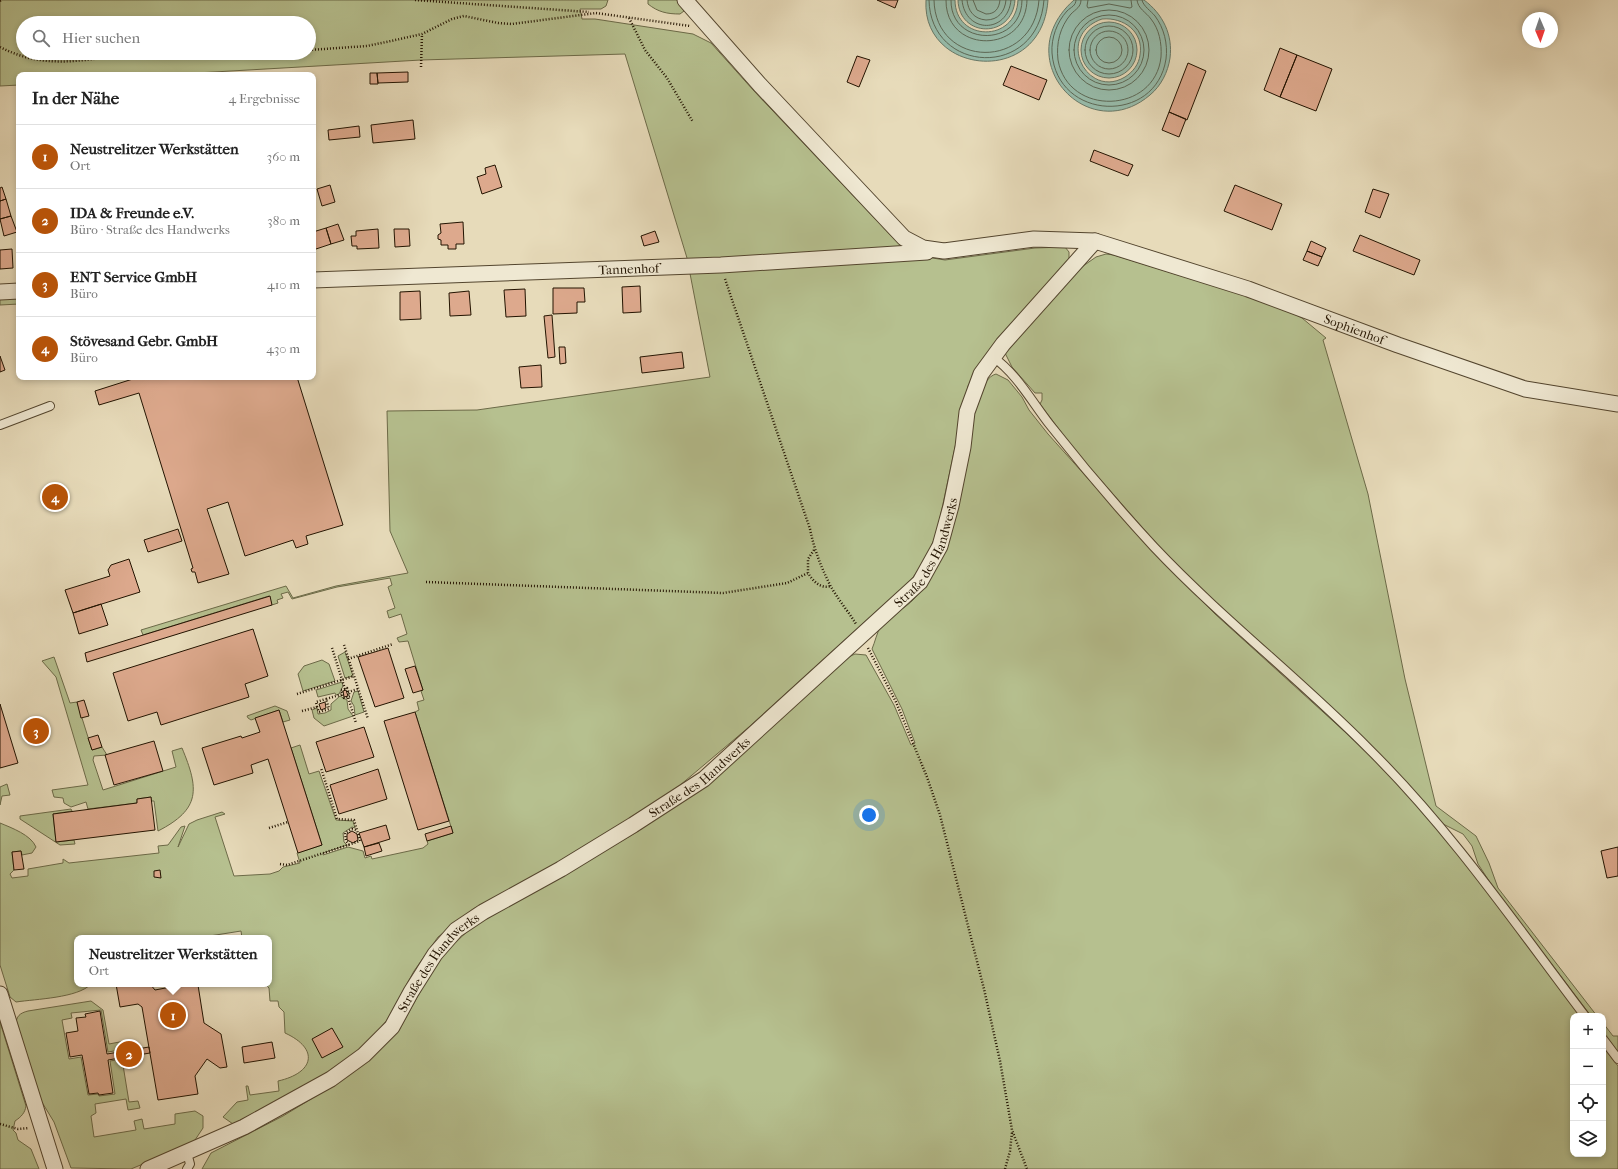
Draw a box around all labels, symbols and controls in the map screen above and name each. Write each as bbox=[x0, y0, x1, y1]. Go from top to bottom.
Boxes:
north arrow bbox=[1522, 12, 1558, 48]
search box bbox=[16, 16, 316, 60]
icon: search bbox=[30, 27, 52, 49]
text: Hier suchen bbox=[62, 29, 140, 47]
text: In der Nähe bbox=[32, 88, 119, 108]
text: 4 Ergebnisse bbox=[229, 91, 300, 106]
text: Neustrelitzer Werkstätten bbox=[70, 140, 239, 158]
text: 1 bbox=[43, 149, 47, 164]
text: 360 m bbox=[267, 149, 300, 164]
text: Ort bbox=[70, 158, 91, 173]
text: IDA & Freunde e.V. bbox=[70, 204, 194, 222]
text: 2 bbox=[42, 213, 48, 228]
text: 380 m bbox=[267, 213, 300, 228]
text: Büro · Straße des Handwerks bbox=[70, 222, 230, 237]
street label: Tannenhof bbox=[598, 260, 662, 277]
text: ENT Service GmbH bbox=[70, 268, 197, 286]
text: 3 bbox=[42, 277, 48, 292]
text: 410 m bbox=[267, 277, 300, 292]
text: Büro bbox=[70, 286, 98, 301]
street label: Sophienhof bbox=[1322, 311, 1389, 348]
text: Stövesand Gebr. GmbH bbox=[70, 332, 218, 350]
text: 4 bbox=[41, 341, 49, 356]
text: 430 m bbox=[266, 341, 300, 356]
text: Büro bbox=[70, 350, 98, 365]
pin: 4 bbox=[42, 482, 68, 512]
street label: Straße des Handwerks bbox=[891, 496, 960, 610]
pin: 3 bbox=[23, 716, 49, 746]
street label: Straße des Handwerks bbox=[646, 733, 753, 820]
your location bbox=[859, 805, 879, 825]
street label: Straße des Handwerks bbox=[394, 909, 482, 1014]
popup bbox=[74, 935, 272, 987]
text: Neustrelitzer Werkstätten bbox=[89, 945, 257, 963]
text: Ort bbox=[89, 963, 109, 978]
pin: 1 bbox=[160, 1000, 186, 1030]
map controls bbox=[1570, 1013, 1606, 1157]
button: + bbox=[1570, 1013, 1606, 1049]
pin: 2 bbox=[116, 1039, 142, 1069]
button: − bbox=[1570, 1049, 1606, 1085]
button: locate bbox=[1570, 1085, 1606, 1121]
button: layers bbox=[1570, 1121, 1606, 1157]

